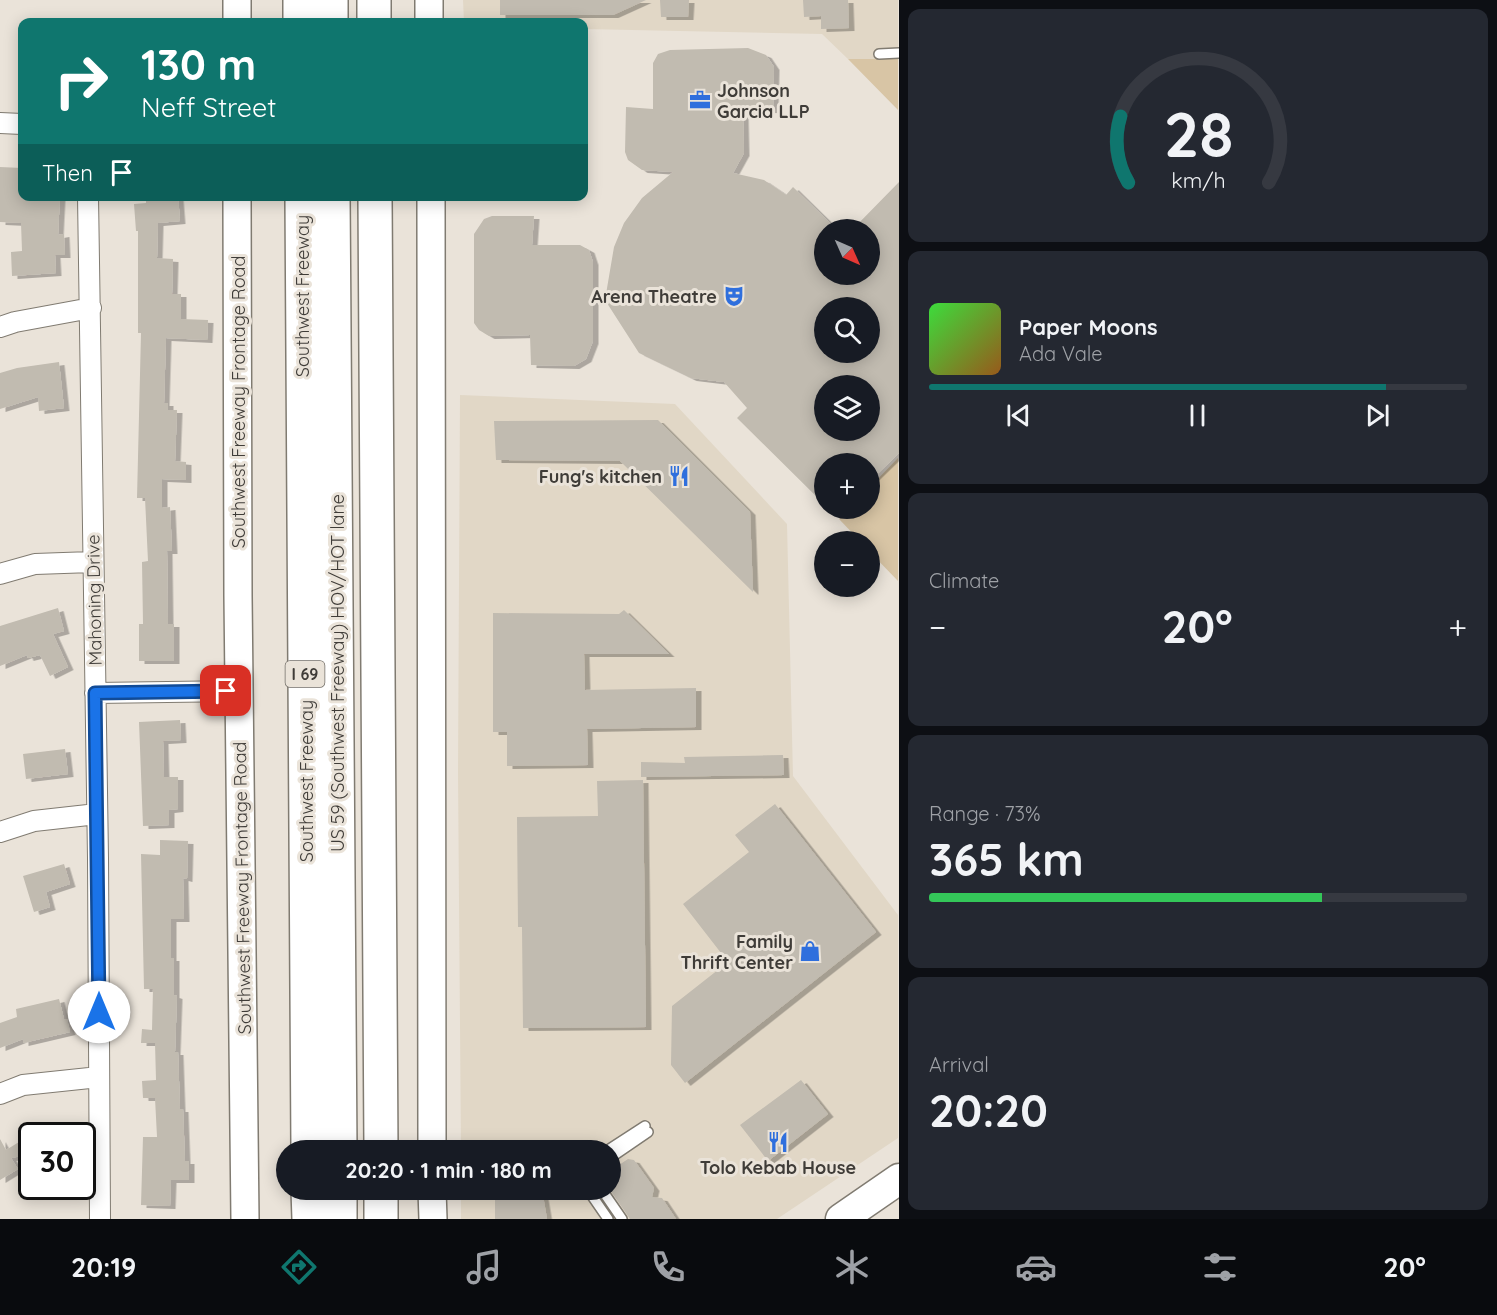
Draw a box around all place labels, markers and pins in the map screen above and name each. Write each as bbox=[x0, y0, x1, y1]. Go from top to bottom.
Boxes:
place label: Johnson Garcia LLP bbox=[717, 79, 810, 123]
office icon: Johnson Garcia LLP bbox=[688, 88, 712, 112]
theatre icon: Arena Theatre bbox=[722, 284, 746, 308]
place label: Arena Theatre bbox=[591, 285, 717, 308]
restaurant icon: Fung's kitchen bbox=[667, 464, 691, 488]
place label: Fung's kitchen bbox=[539, 465, 662, 488]
pin bbox=[200, 665, 251, 716]
place label: Family Thrift Center bbox=[680, 930, 793, 974]
shop icon: Family Thrift Center bbox=[798, 939, 822, 963]
restaurant icon: Tolo Kebab House bbox=[766, 1130, 790, 1154]
place label: Tolo Kebab House bbox=[700, 1156, 856, 1179]

